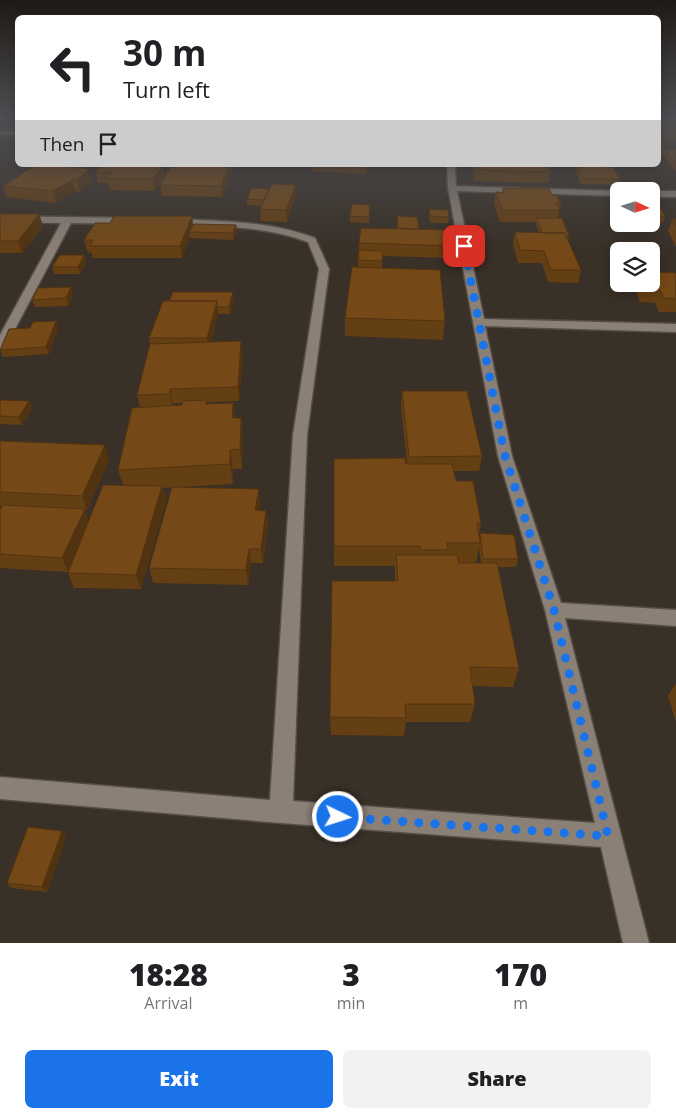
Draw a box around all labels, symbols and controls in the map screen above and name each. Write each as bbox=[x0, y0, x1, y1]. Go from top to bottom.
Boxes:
text: 30 m bbox=[123, 29, 206, 76]
icon: left bbox=[40, 35, 105, 100]
text: Turn left bbox=[123, 74, 210, 104]
icon: arrive bbox=[94, 130, 122, 158]
text: Then bbox=[40, 131, 84, 157]
north arrow bbox=[610, 182, 660, 232]
map controls bbox=[610, 182, 660, 292]
pin bbox=[443, 225, 485, 267]
icon: arrive bbox=[450, 232, 478, 260]
button: layers bbox=[610, 242, 660, 292]
position arrow bbox=[311, 790, 363, 842]
text: 18:28 bbox=[129, 954, 208, 995]
text: 3 bbox=[342, 954, 360, 995]
text: 170 bbox=[494, 954, 547, 995]
text: Arrival bbox=[144, 992, 192, 1014]
text: min bbox=[337, 992, 365, 1014]
text: m bbox=[513, 992, 528, 1014]
button: Exit bbox=[25, 1050, 333, 1108]
button: Share bbox=[343, 1050, 651, 1108]

